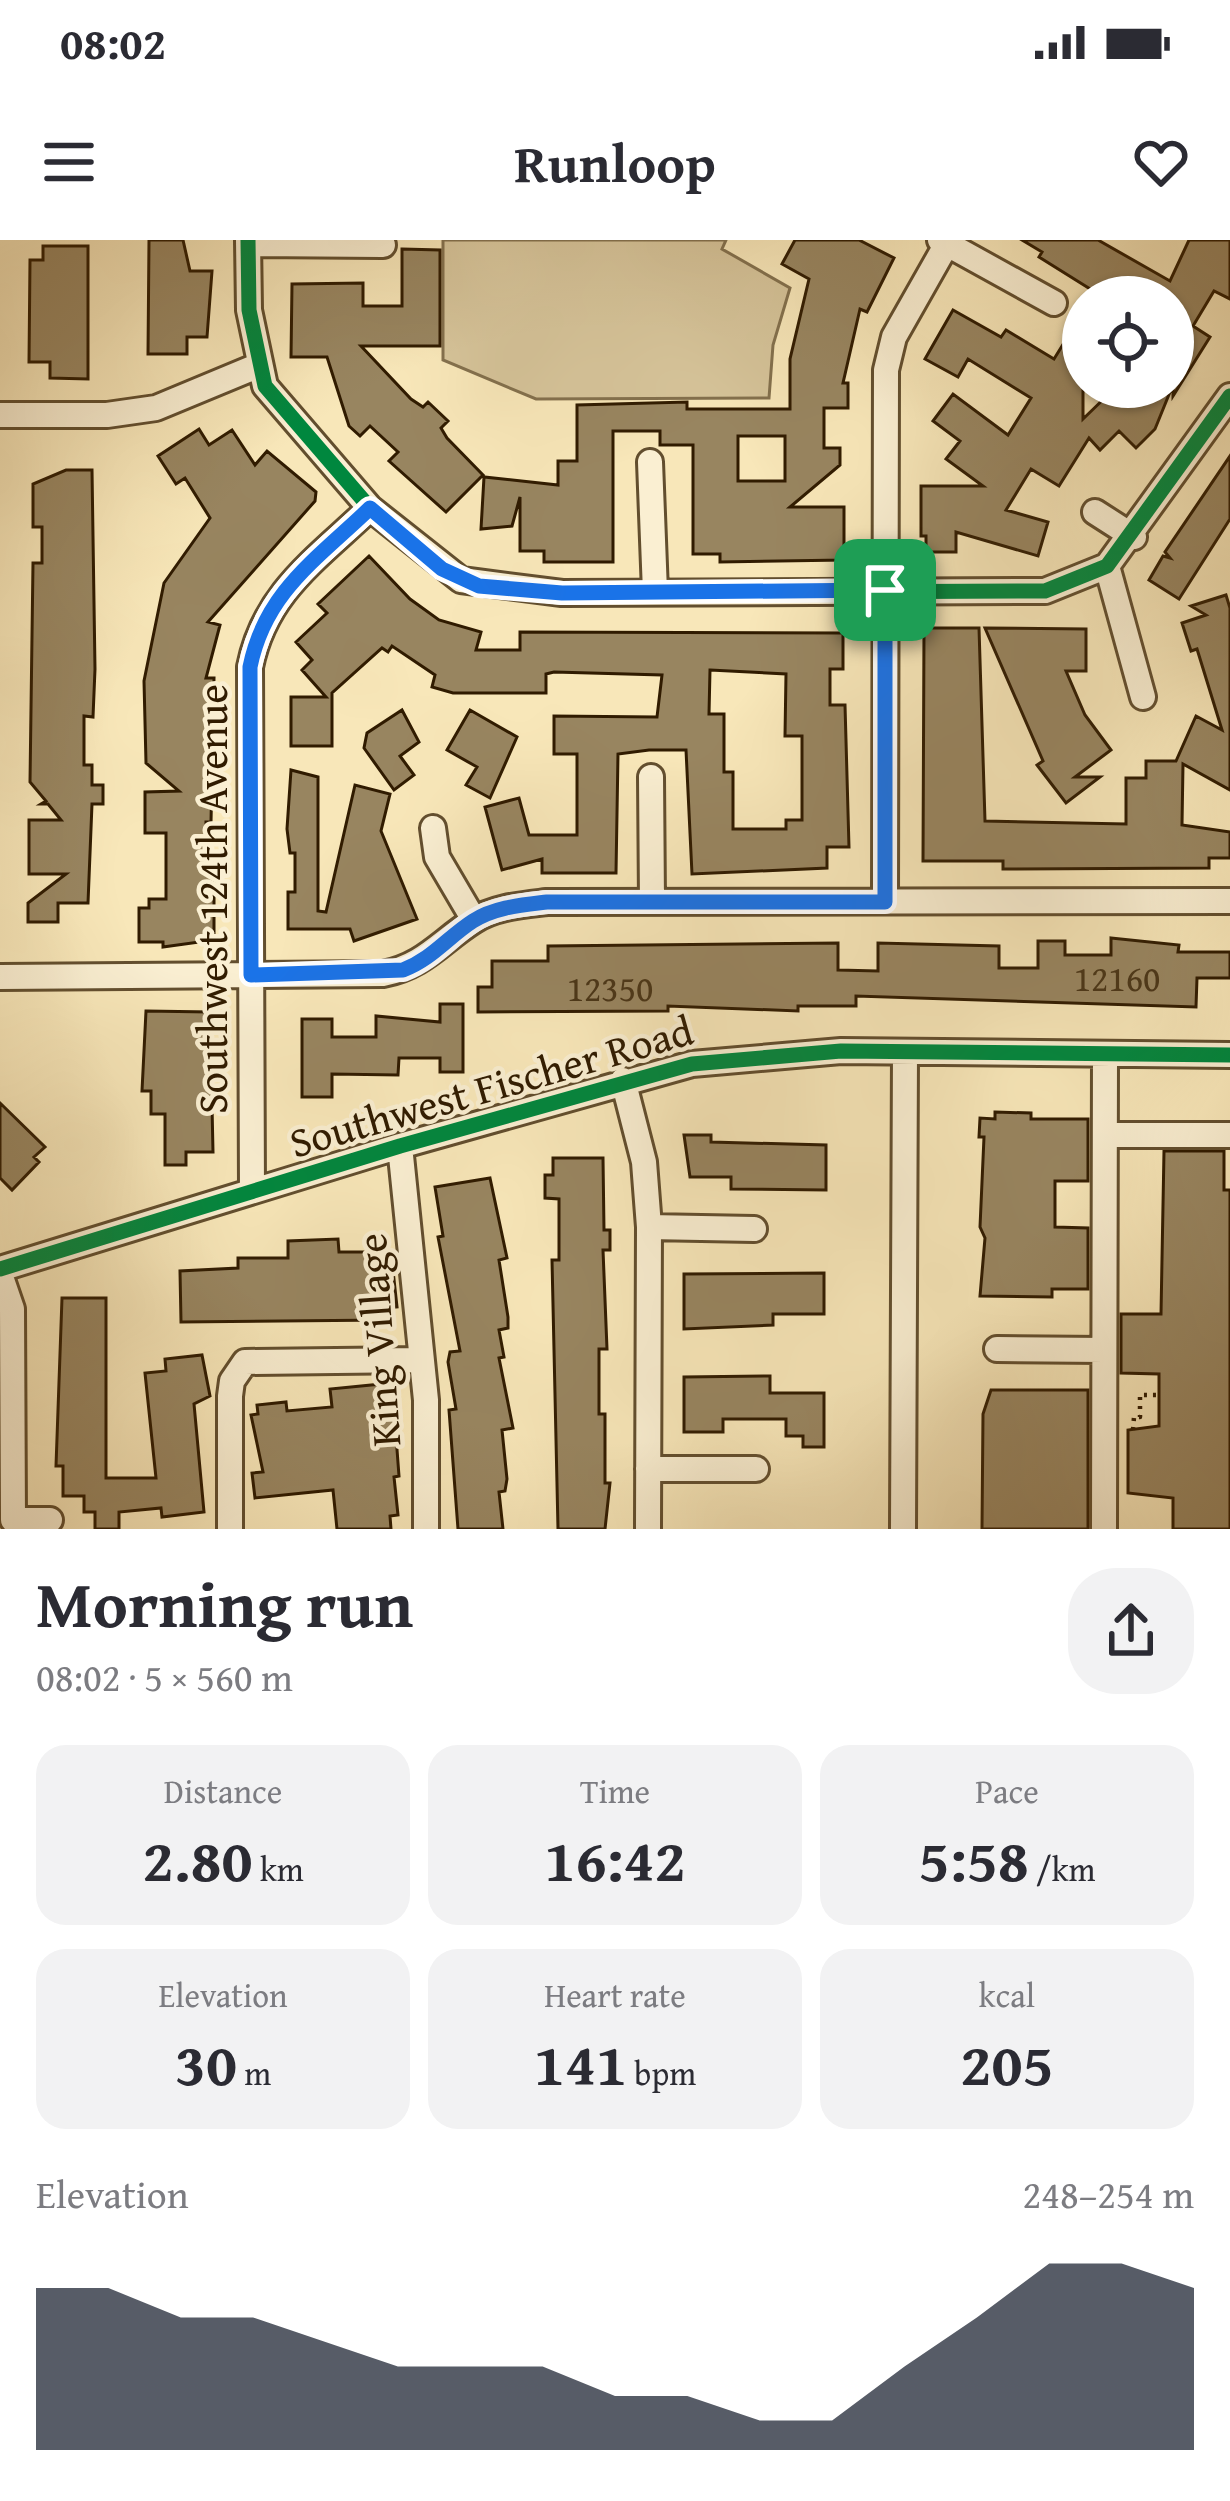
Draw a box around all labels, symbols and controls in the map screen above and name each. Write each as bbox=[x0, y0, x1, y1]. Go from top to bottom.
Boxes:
text: 08:02 bbox=[60, 10, 166, 75]
text: Runloop bbox=[514, 123, 716, 202]
icon: menu bbox=[36, 129, 102, 195]
icon: heart bbox=[1128, 129, 1194, 195]
map controls bbox=[1062, 276, 1194, 408]
button: locate bbox=[1062, 276, 1194, 408]
pin bbox=[834, 539, 936, 641]
icon: arrive bbox=[852, 557, 918, 623]
street label: Southwest 124th Avenue bbox=[181, 684, 242, 1114]
house number: 12160 bbox=[1074, 951, 1160, 1004]
house number: 12350 bbox=[567, 961, 653, 1014]
street label: Southwest Fischer Road bbox=[282, 999, 700, 1172]
street label: King Village bbox=[340, 1231, 415, 1449]
text: Morning run bbox=[36, 1554, 413, 1651]
button: share bbox=[1068, 1568, 1194, 1694]
text: 08:02 · 5 × 560 m bbox=[36, 1648, 293, 1705]
text: Distance bbox=[164, 1767, 282, 1815]
text: Time bbox=[580, 1767, 650, 1815]
text: Pace bbox=[975, 1767, 1039, 1815]
text: 2.80 bbox=[142, 1815, 253, 1903]
text: 16:42 bbox=[544, 1815, 686, 1903]
text: 5:58 bbox=[919, 1815, 1029, 1903]
text: km bbox=[253, 1845, 304, 1893]
text: /km bbox=[1029, 1845, 1095, 1893]
text: Elevation bbox=[158, 1971, 288, 2019]
text: Heart rate bbox=[544, 1971, 686, 2019]
text: kcal bbox=[979, 1971, 1035, 2019]
text: 30 bbox=[175, 2019, 237, 2107]
text: 141 bbox=[534, 2019, 627, 2107]
text: 205 bbox=[960, 2019, 1054, 2107]
text: m bbox=[237, 2049, 271, 2097]
text: bpm bbox=[627, 2049, 696, 2097]
text: Elevation bbox=[36, 2165, 189, 2222]
text: 248–254 m bbox=[1022, 2165, 1194, 2222]

